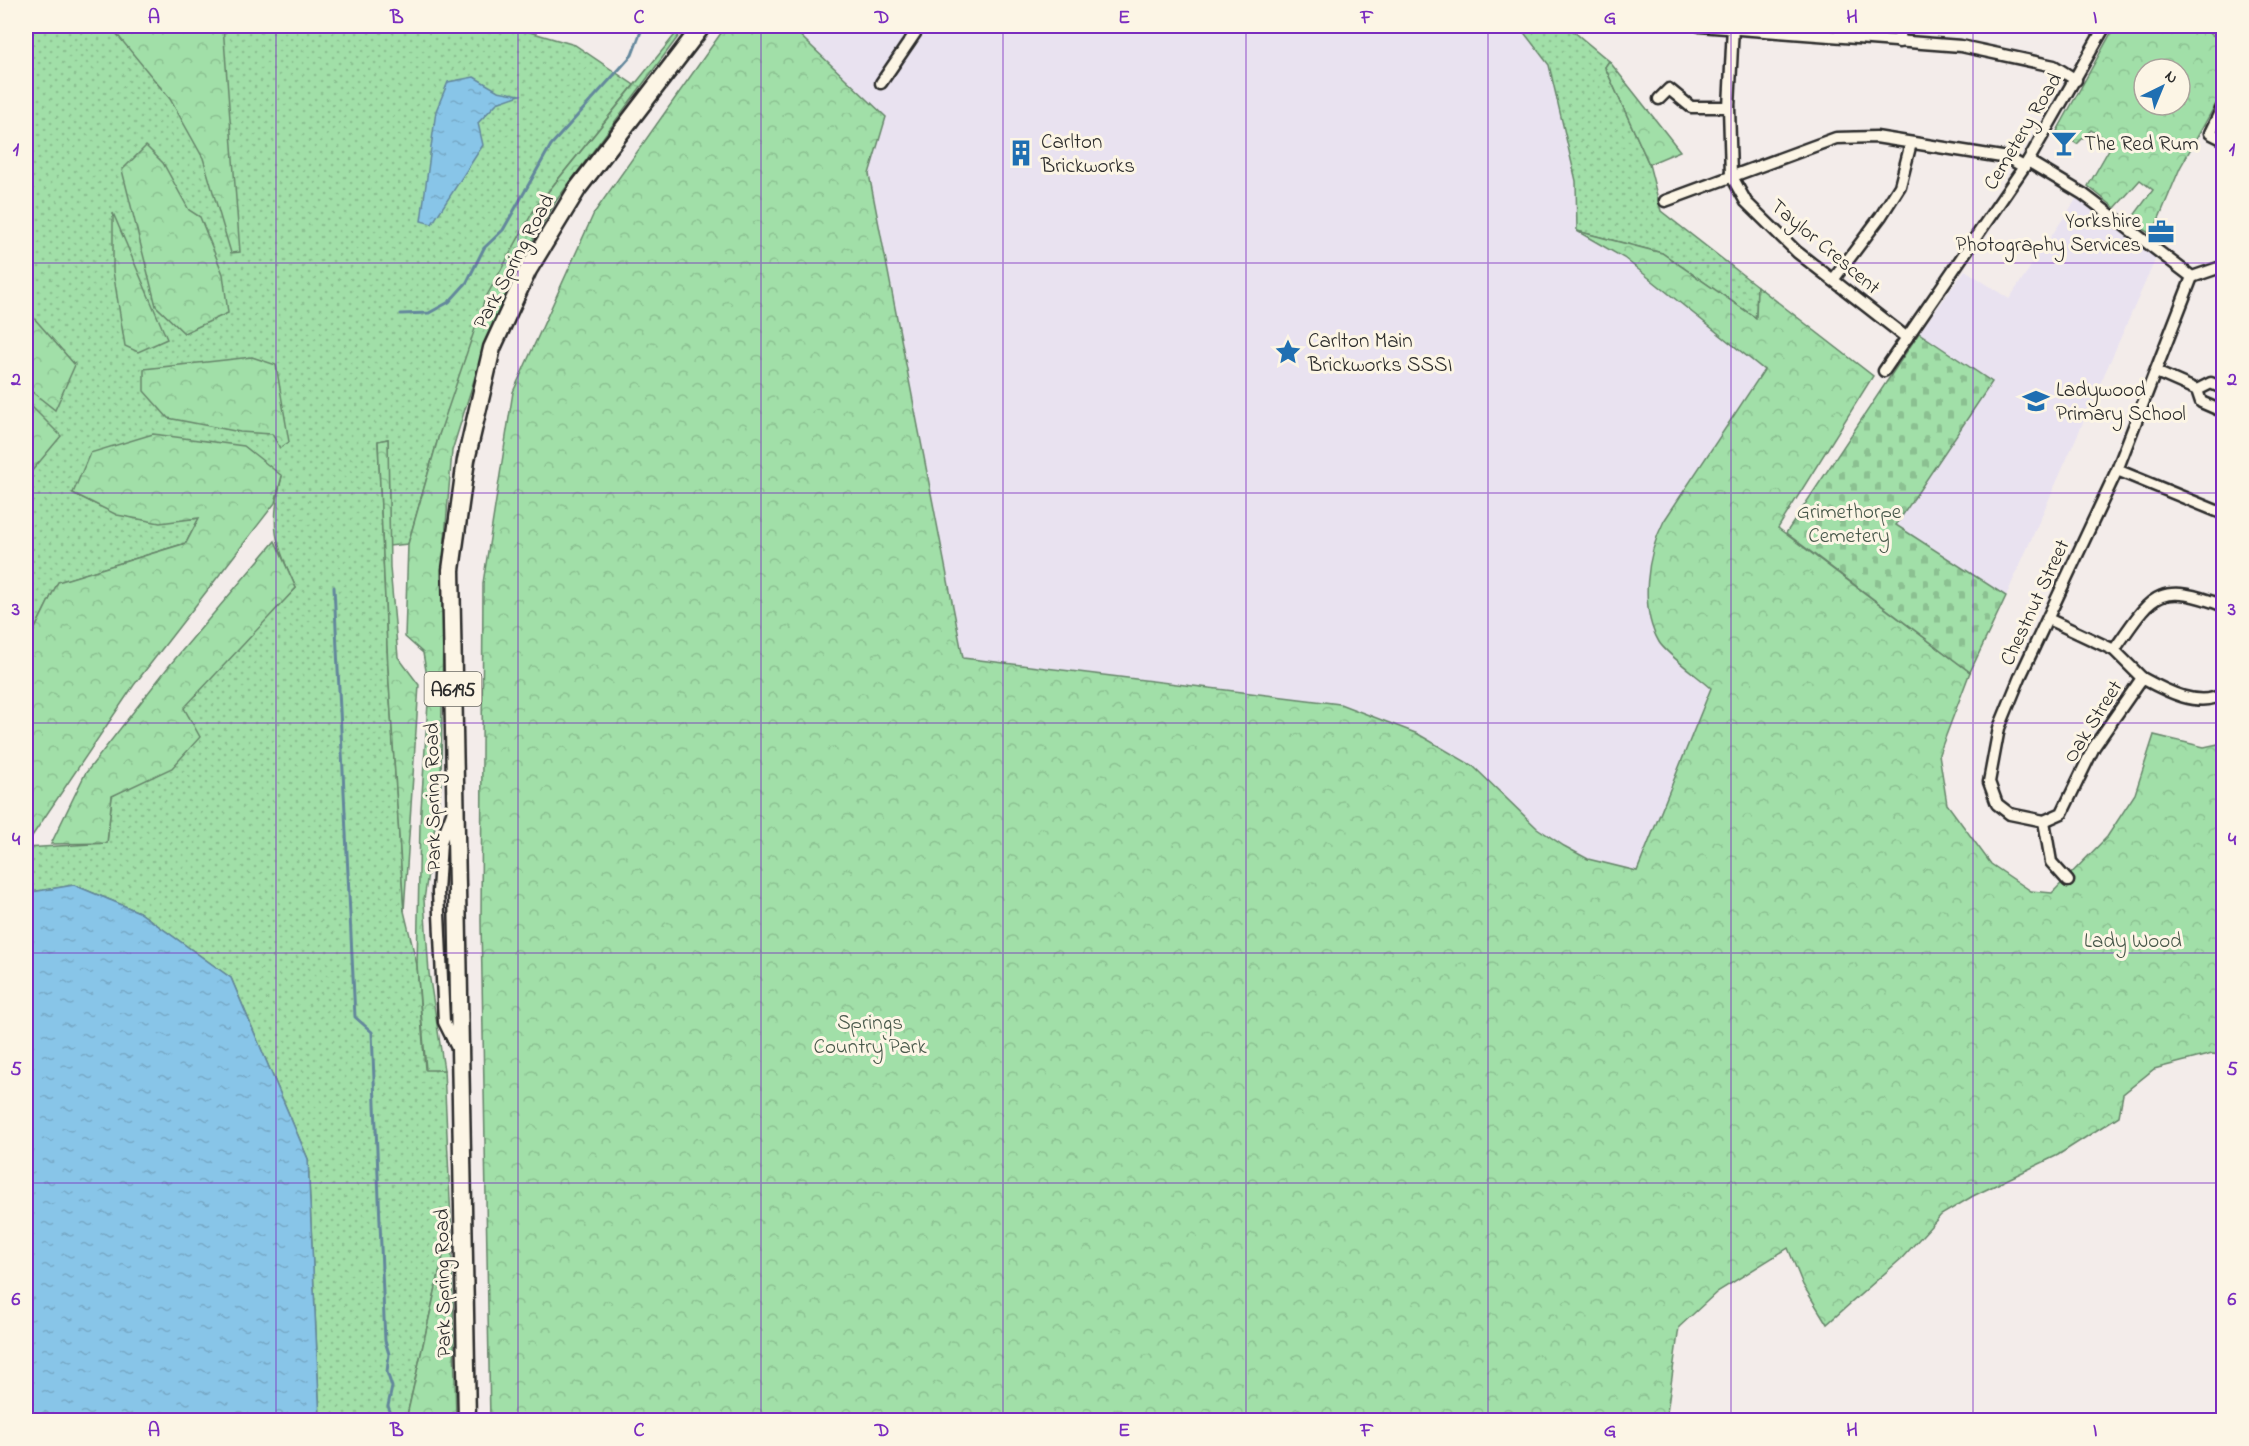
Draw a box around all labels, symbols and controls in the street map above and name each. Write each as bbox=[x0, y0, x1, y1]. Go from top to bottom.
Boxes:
text: A bbox=[148, 4, 160, 33]
text: B bbox=[389, 4, 404, 33]
text: C bbox=[634, 4, 645, 33]
text: D bbox=[874, 4, 889, 33]
text: E bbox=[1118, 4, 1130, 33]
text: F bbox=[1360, 4, 1374, 33]
text: G bbox=[1604, 4, 1617, 33]
text: H bbox=[1846, 4, 1858, 33]
text: I bbox=[2093, 4, 2098, 33]
north arrow bbox=[2132, 57, 2192, 117]
text: N bbox=[2159, 65, 2183, 90]
street label: Cemetery Road bbox=[1977, 67, 2072, 197]
place label: Carlton Brickworks bbox=[1040, 128, 1135, 182]
bar icon: The Red Rum bbox=[2049, 128, 2079, 158]
place label: The Red Rum bbox=[2084, 130, 2199, 160]
text: 1 bbox=[13, 136, 20, 165]
text: 1 bbox=[2229, 136, 2236, 165]
building icon: Carlton Brickworks bbox=[1006, 138, 1036, 168]
street label: Park Spring Road bbox=[467, 189, 565, 336]
street label: Taylor Crescent bbox=[1762, 192, 1886, 304]
place label: Yorkshire Photography Services bbox=[1956, 207, 2142, 263]
office icon: Yorkshire Photography Services bbox=[2146, 217, 2176, 247]
place label: Carlton Main Brickworks SSSI bbox=[1307, 327, 1452, 381]
place icon: Carlton Main Brickworks SSSI bbox=[1273, 337, 1303, 367]
text: 2 bbox=[10, 366, 21, 395]
text: 2 bbox=[2226, 366, 2237, 395]
place label: Ladywood Primary School bbox=[2056, 376, 2186, 432]
school or university icon: Ladywood Primary School bbox=[2021, 386, 2051, 416]
park label: Grimethorpe Cemetery bbox=[1797, 498, 1902, 554]
street label: Chestnut Street bbox=[1993, 535, 2078, 671]
text: 3 bbox=[11, 596, 20, 625]
text: 3 bbox=[2227, 596, 2236, 625]
road number: A6195 bbox=[424, 672, 482, 706]
street label: Oak Street bbox=[2056, 675, 2131, 769]
street label: Park Spring Road bbox=[418, 722, 452, 872]
text: 4 bbox=[12, 826, 21, 855]
text: 4 bbox=[2228, 826, 2237, 855]
park label: Lady Wood bbox=[2084, 927, 2182, 959]
park label: Springs Country Park bbox=[813, 1009, 927, 1065]
text: 5 bbox=[10, 1056, 22, 1085]
text: 5 bbox=[2226, 1056, 2238, 1085]
street label: Park Spring Road bbox=[428, 1208, 462, 1358]
text: 6 bbox=[12, 1286, 21, 1315]
text: 6 bbox=[2228, 1286, 2237, 1315]
text: A bbox=[148, 1417, 160, 1446]
text: B bbox=[389, 1417, 404, 1446]
text: C bbox=[634, 1417, 645, 1446]
text: D bbox=[874, 1417, 889, 1446]
text: E bbox=[1118, 1417, 1130, 1446]
text: F bbox=[1360, 1417, 1374, 1446]
text: G bbox=[1604, 1417, 1617, 1446]
text: H bbox=[1846, 1417, 1858, 1446]
text: I bbox=[2093, 1417, 2098, 1446]

